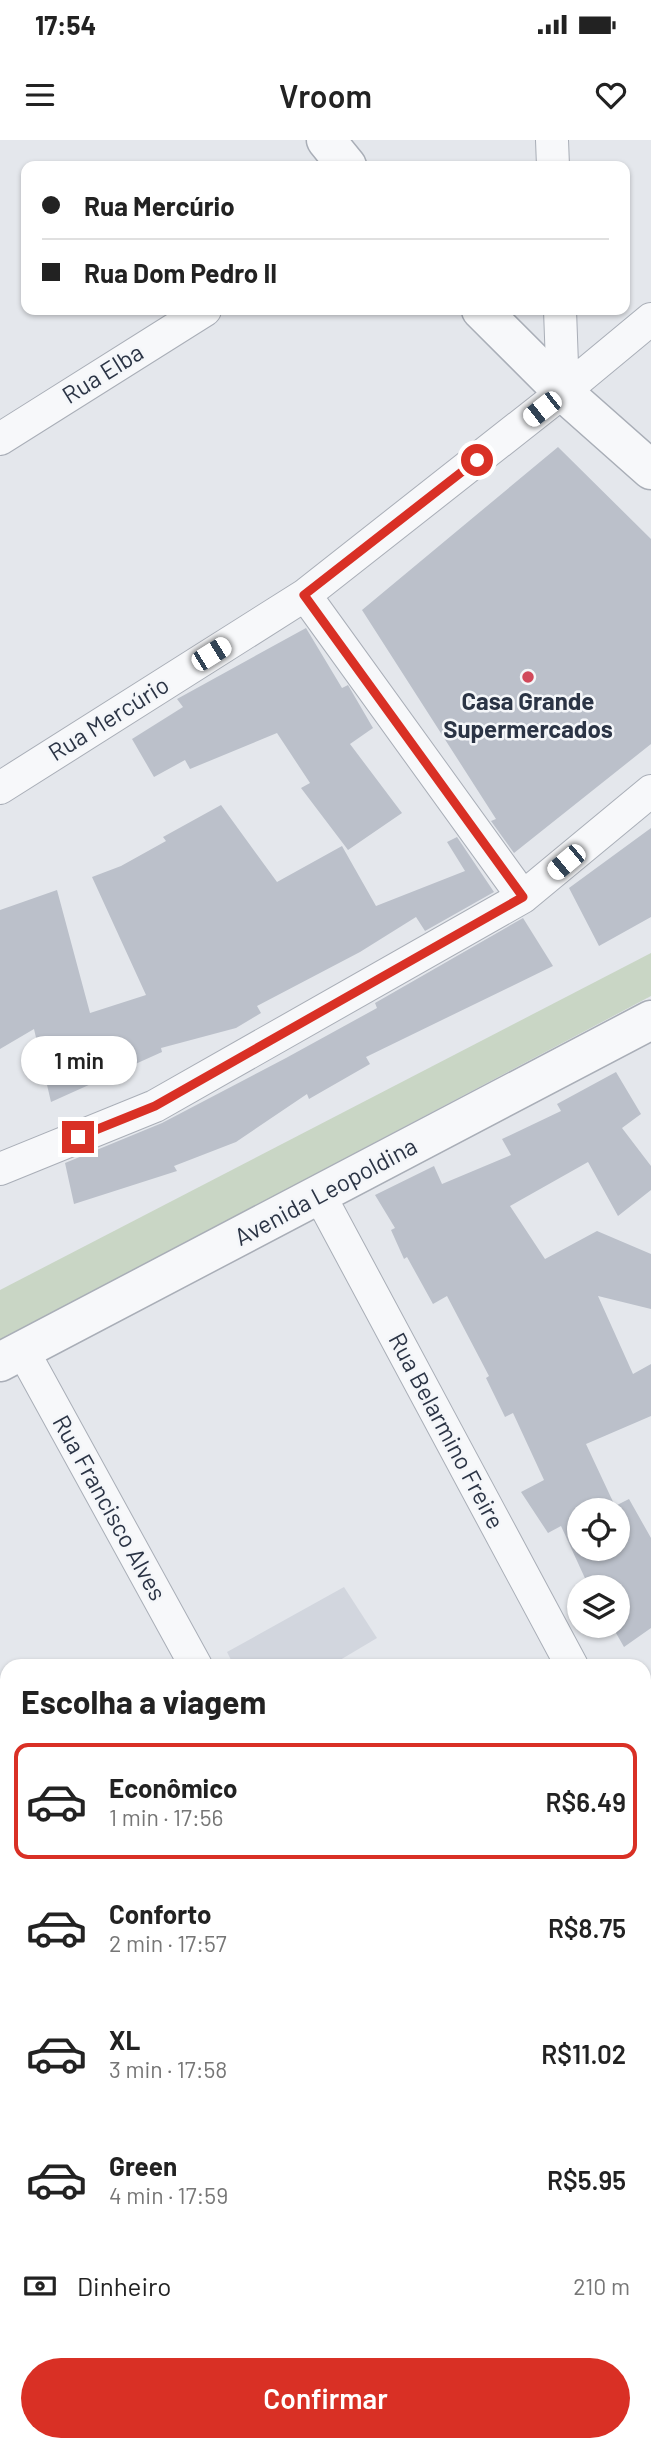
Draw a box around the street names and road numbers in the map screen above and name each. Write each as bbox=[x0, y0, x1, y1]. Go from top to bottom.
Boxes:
street label: Rua Elba bbox=[56, 337, 148, 409]
street label: Rua Mercúrio bbox=[43, 669, 174, 766]
street label: Avenida Leopoldina bbox=[229, 1130, 422, 1251]
street label: Rua Belarmino Freire bbox=[383, 1327, 511, 1533]
street label: Rua Francisco Alves bbox=[47, 1410, 173, 1605]

